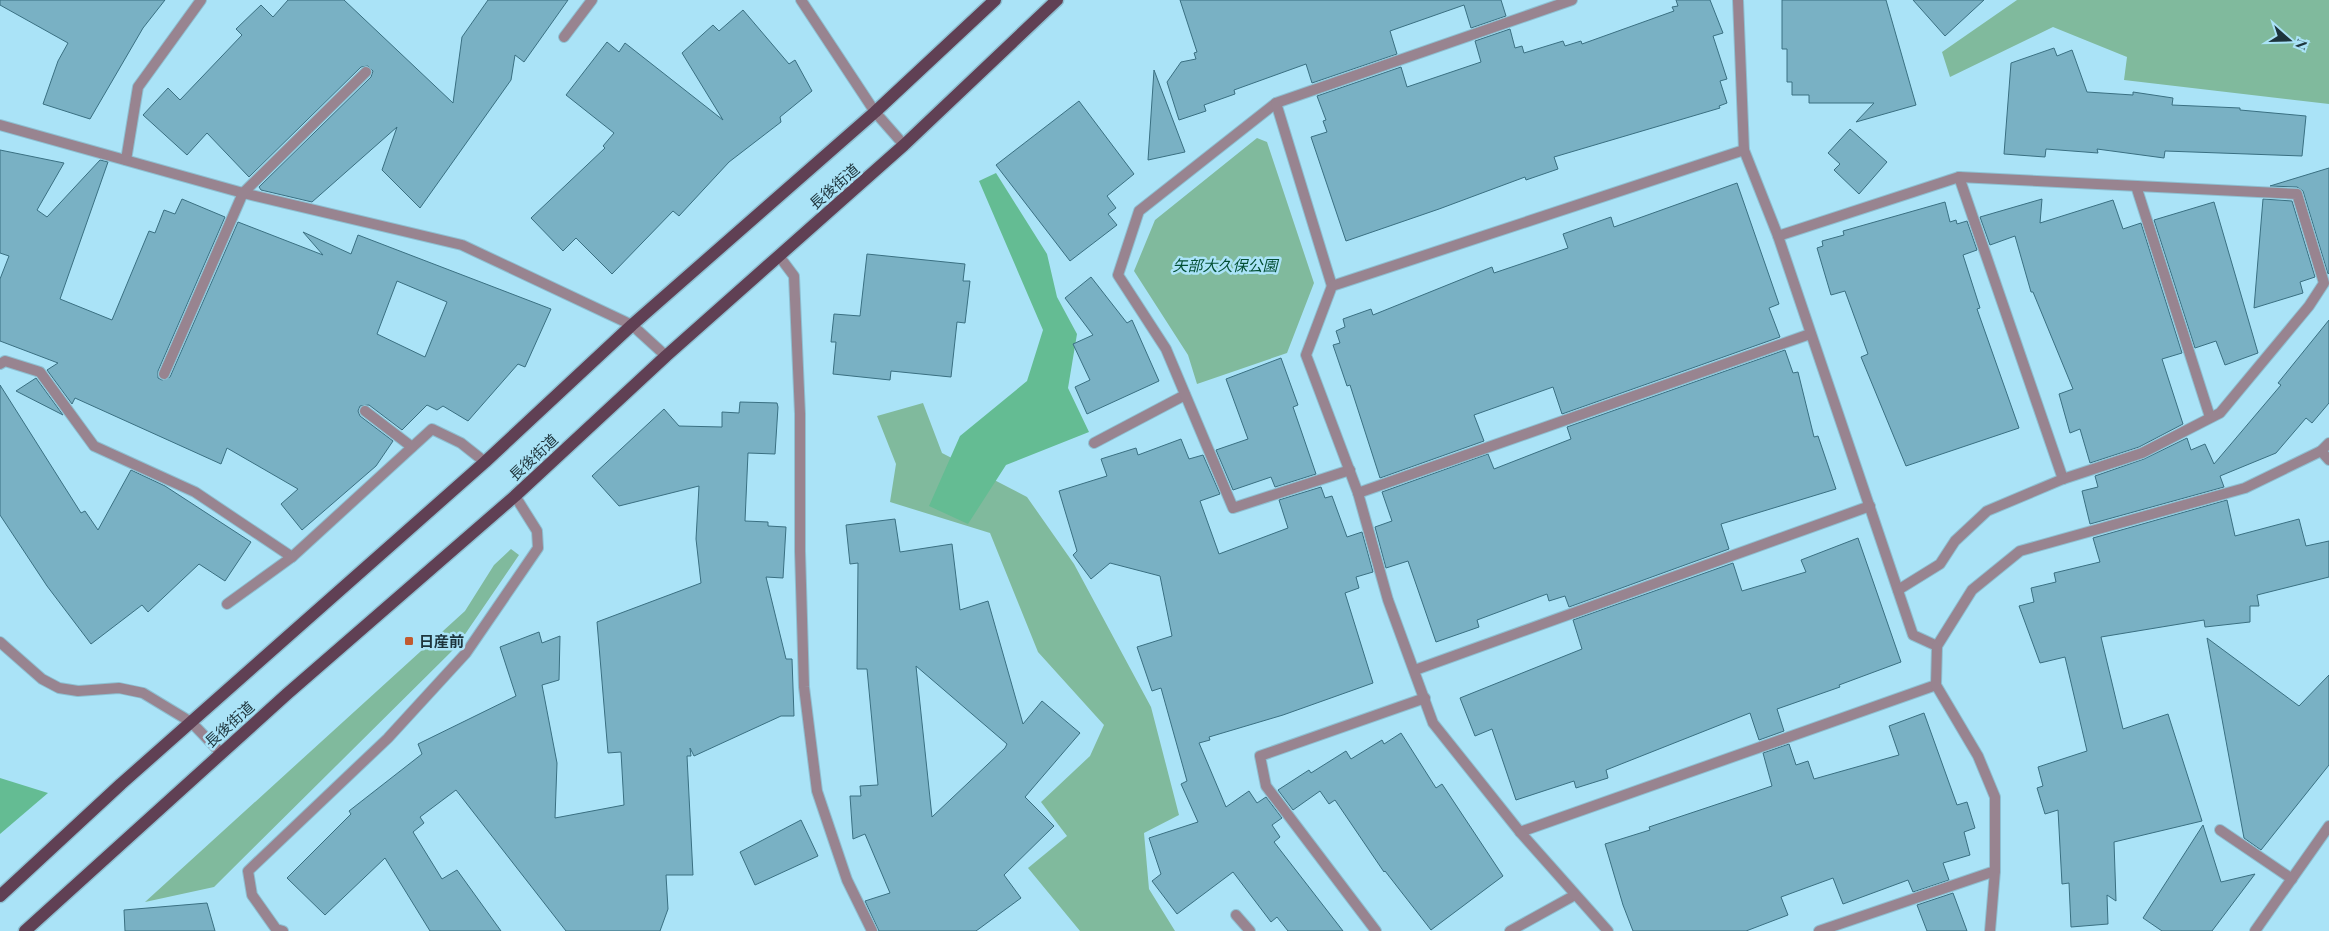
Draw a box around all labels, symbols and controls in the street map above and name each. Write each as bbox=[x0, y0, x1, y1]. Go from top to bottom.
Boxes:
north arrow bbox=[2264, 15, 2314, 65]
text: N bbox=[2291, 37, 2312, 53]
street label: 長後街道 bbox=[805, 159, 863, 213]
park label: 矢部大久保公園 bbox=[1172, 255, 1279, 275]
street label: 長後街道 bbox=[504, 429, 562, 485]
place label: 日産前 bbox=[419, 631, 464, 651]
marker: 日産前 bbox=[403, 635, 415, 647]
street label: 長後街道 bbox=[200, 696, 258, 752]

